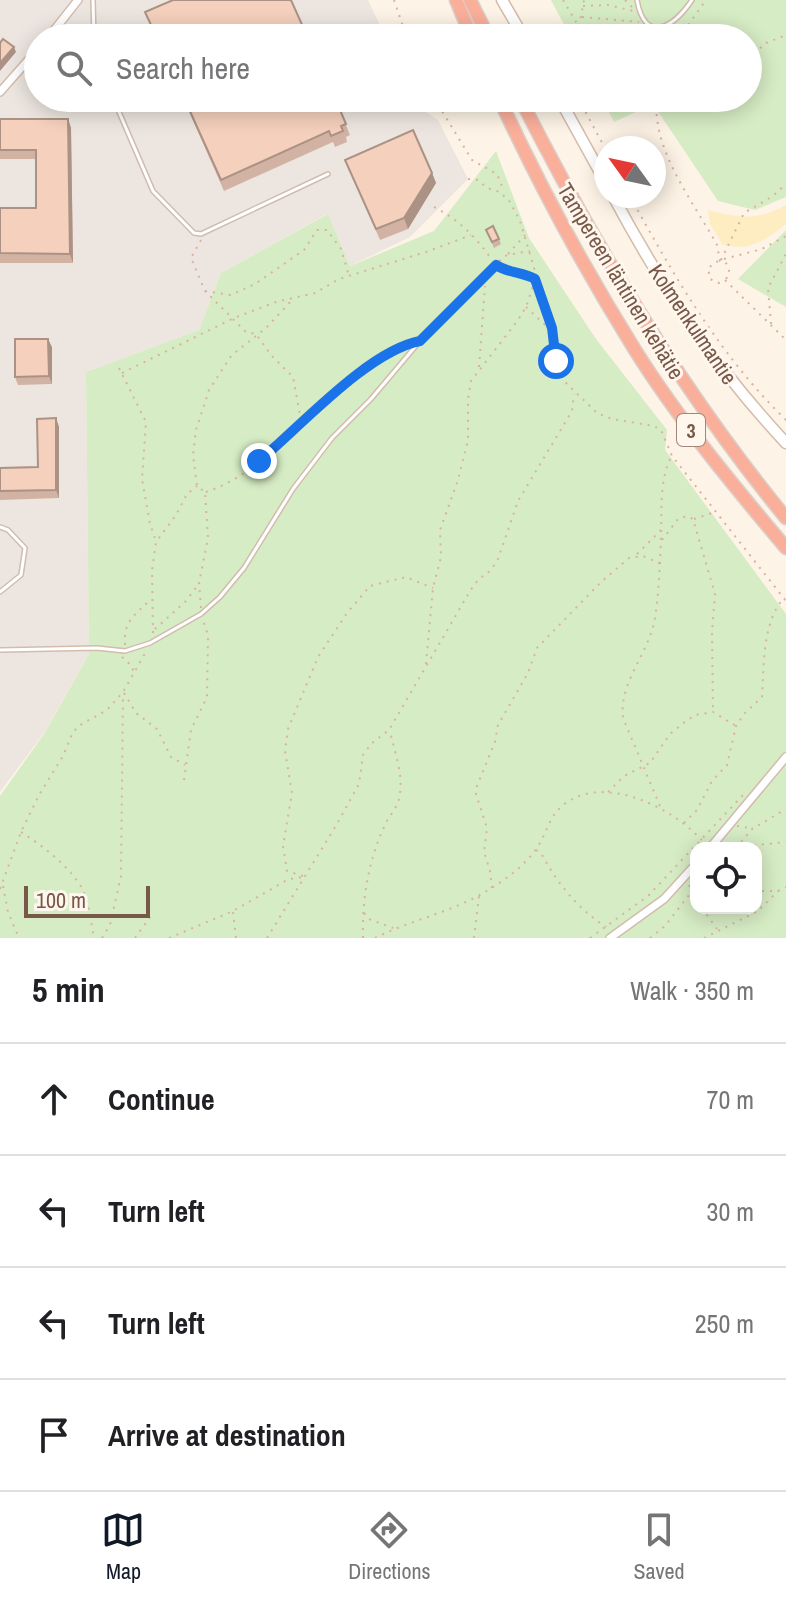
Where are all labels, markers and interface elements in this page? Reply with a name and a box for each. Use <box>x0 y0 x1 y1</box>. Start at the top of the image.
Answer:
search box <box>24 24 762 112</box>
icon: search <box>52 46 96 90</box>
text: Search here <box>116 48 250 88</box>
north arrow <box>594 136 666 208</box>
street label: Tampereen läntinen kehätie <box>550 177 692 385</box>
street label: Kolmenkulmantie <box>642 258 744 390</box>
route start <box>538 343 574 379</box>
road number: 3 <box>677 414 705 446</box>
route end <box>241 443 277 479</box>
map controls <box>690 842 762 914</box>
button: locate <box>690 842 762 914</box>
scale bar <box>24 882 150 918</box>
text: 100 m <box>36 885 86 915</box>
text: 5 min <box>32 967 105 1013</box>
text: Walk · 350 m <box>630 973 754 1008</box>
icon: ahead <box>32 1077 76 1121</box>
text: Continue <box>108 1079 215 1119</box>
text: 70 m <box>707 1082 754 1117</box>
icon: left <box>32 1189 76 1233</box>
text: Turn left <box>108 1191 205 1231</box>
text: 30 m <box>707 1194 754 1229</box>
icon: left <box>32 1301 76 1345</box>
text: Turn left <box>108 1303 205 1343</box>
text: 250 m <box>695 1306 754 1341</box>
icon: arrive <box>32 1413 76 1457</box>
text: Arrive at destination <box>108 1415 346 1455</box>
tab: Map <box>101 1508 145 1586</box>
tab: Directions <box>348 1508 431 1586</box>
tab: Saved <box>633 1508 685 1586</box>

